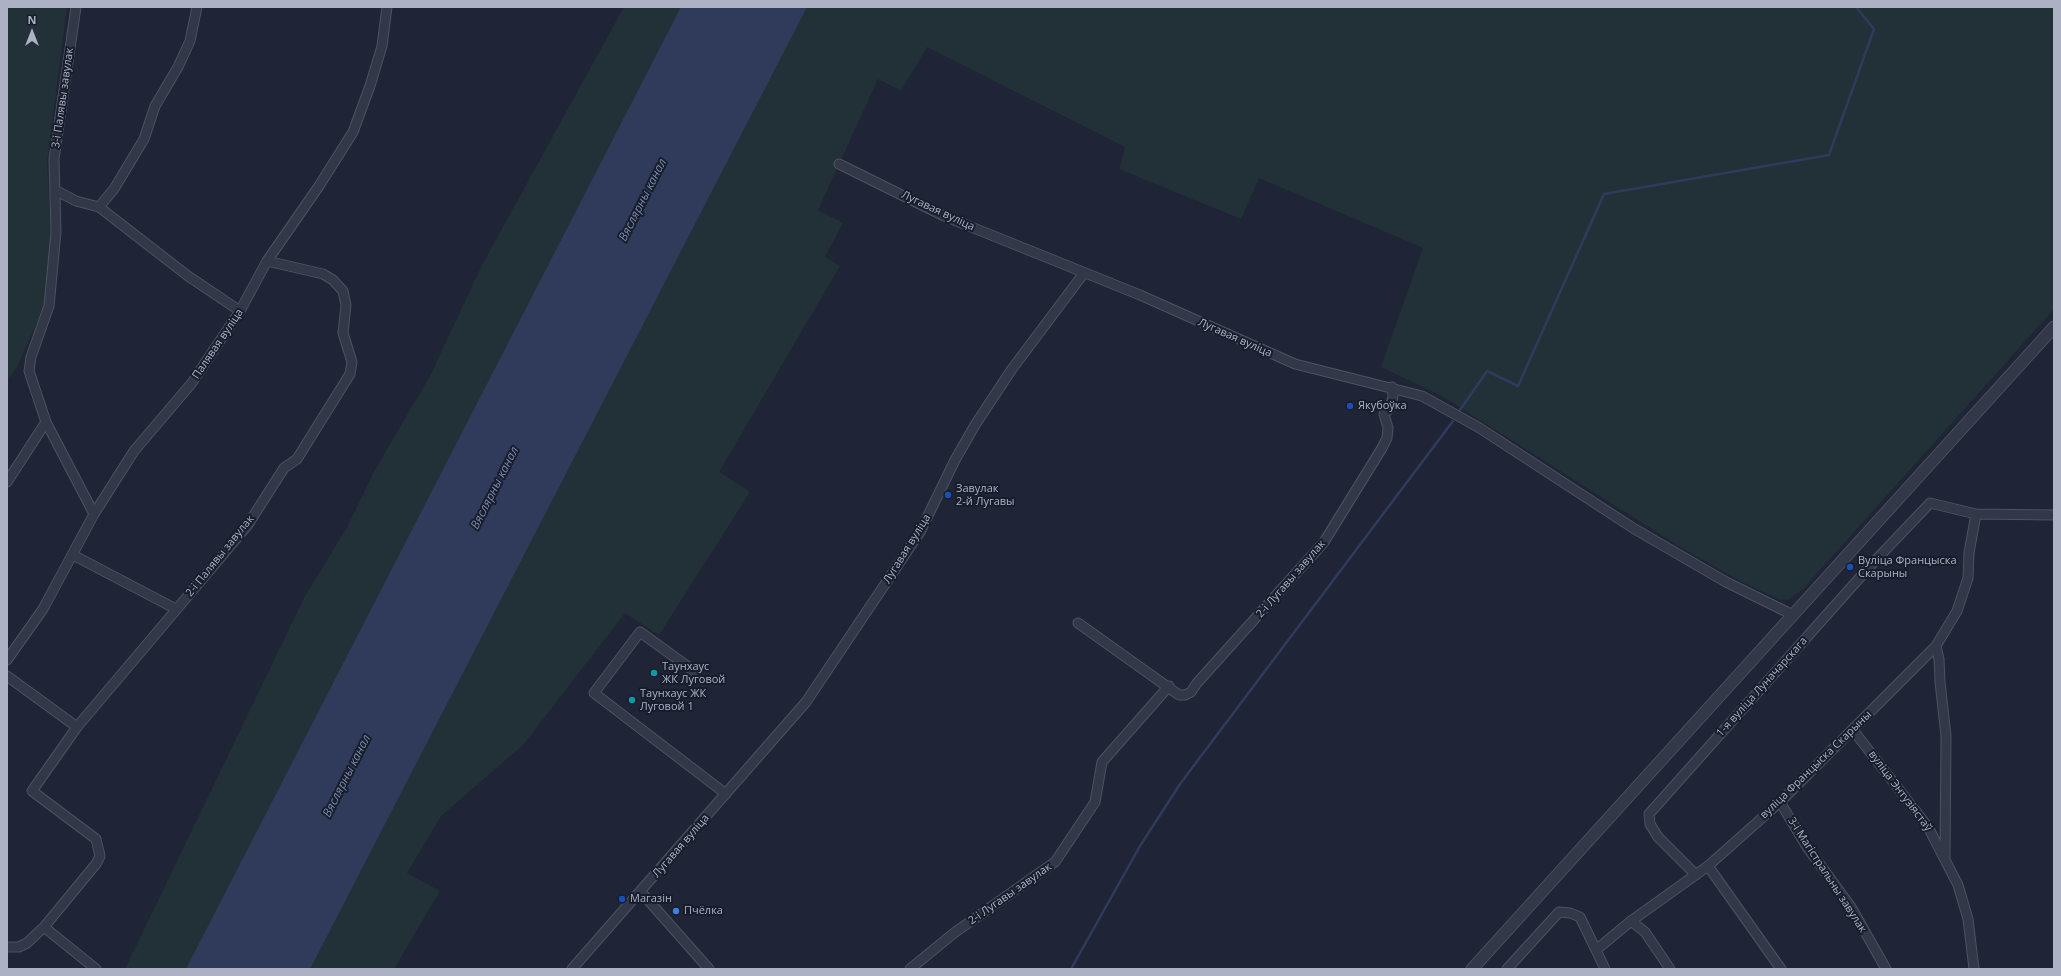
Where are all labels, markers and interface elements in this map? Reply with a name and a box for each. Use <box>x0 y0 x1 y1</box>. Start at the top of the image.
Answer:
north arrow <box>12 12 52 52</box>
text: N <box>28 12 36 27</box>
street label: 3-і Палявы завулак <box>49 47 77 149</box>
water label: Вяслярны канал <box>616 156 670 244</box>
street label: Лугавая вуліца <box>899 188 977 234</box>
street label: Палявая вуліца <box>190 306 246 382</box>
street label: Лугавая вуліца <box>1196 316 1274 360</box>
place label: Якубоўка <box>1358 399 1407 413</box>
marker: Якубоўка <box>1345 401 1355 411</box>
water label: Вяслярны канал <box>468 444 522 532</box>
place label: Завулак 2-й Лугавы <box>956 482 1015 508</box>
marker: Завулак 2-й Лугавы <box>943 490 953 500</box>
street label: Лугавая вуліца <box>880 512 934 586</box>
street label: 2-і Палявы завулак <box>183 513 257 599</box>
street label: 2-і Лугавы завулак <box>1254 537 1328 621</box>
place label: Вуліца Францыска Скарыны <box>1858 554 1957 580</box>
marker: Вуліца Францыска Скарыны <box>1845 562 1855 572</box>
street label: 1-я вуліца Луначарскага <box>1714 635 1810 739</box>
place label: Таунхаус ЖК Луговой <box>662 660 725 686</box>
marker: Таунхаус ЖК Луговой <box>649 668 659 678</box>
place label: Таунхаус ЖК Луговой 1 <box>640 687 706 713</box>
marker: Таунхаус ЖК Луговой 1 <box>627 695 637 705</box>
street label: вуліца Францыска Скарыны <box>1758 708 1874 822</box>
water label: Вяслярны канал <box>320 732 374 820</box>
street label: вуліца Энтузіястаў <box>1865 748 1935 834</box>
street label: Лугавая вуліца <box>650 812 712 880</box>
street label: 3-і Магістральны завулак <box>1785 815 1869 935</box>
street label: 2-і Лугавы завулак <box>966 860 1054 928</box>
place label: Магазін <box>630 892 672 906</box>
marker: Магазін <box>617 894 627 904</box>
place label: Пчёлка <box>684 904 723 918</box>
marker: Пчёлка <box>671 906 681 916</box>

